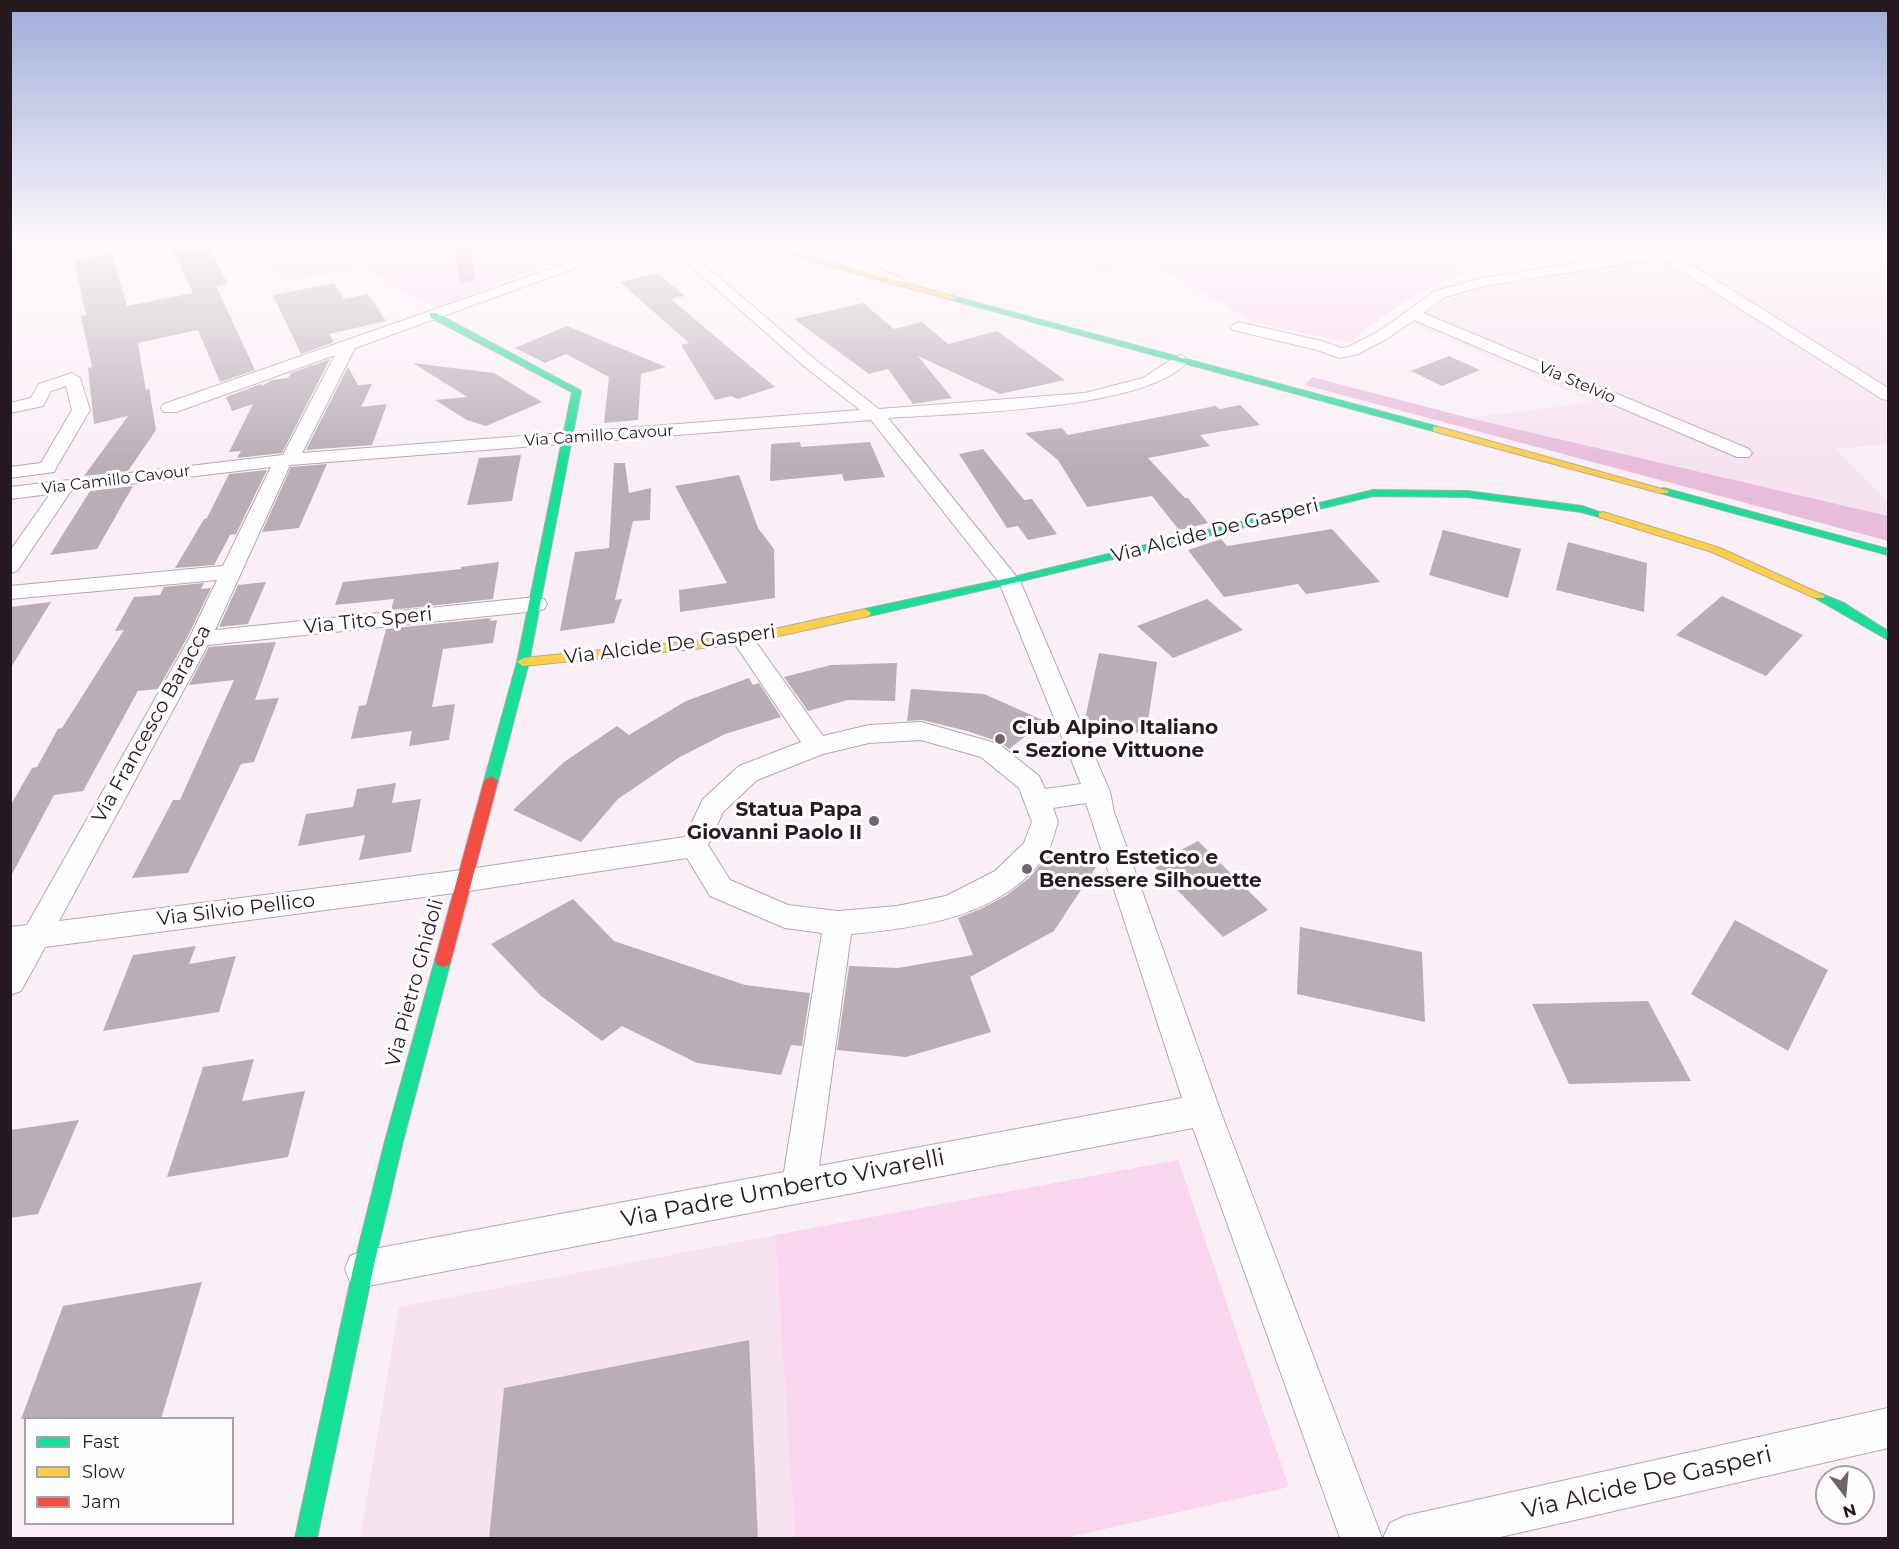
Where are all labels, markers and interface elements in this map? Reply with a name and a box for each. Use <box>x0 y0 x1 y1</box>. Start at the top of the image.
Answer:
street label: Via Stelvio <box>1536 358 1618 408</box>
street label: Via Camillo Cavour <box>524 421 674 451</box>
street label: Via Camillo Cavour <box>41 461 191 499</box>
street label: Via Alcide De Gasperi <box>1109 494 1321 568</box>
street label: Via Tito Speri <box>302 602 434 640</box>
street label: Via Alcide De Gasperi <box>563 620 777 670</box>
street label: Via Francesco Baracca <box>87 621 217 827</box>
place label: Club Alpino Italiano - Sezione Vittuone <box>1012 716 1218 763</box>
marker: Club Alpino Italiano - Sezione Vittuone <box>993 732 1007 746</box>
place label: Statua Papa Giovanni Paolo II <box>687 798 862 845</box>
marker: Statua Papa Giovanni Paolo II <box>867 814 881 828</box>
place label: Centro Estetico e Benessere Silhouette <box>1039 846 1262 893</box>
marker: Centro Estetico e Benessere Silhouette <box>1020 862 1034 876</box>
street label: Via Silvio Pellico <box>156 888 316 932</box>
street label: Via Pietro Ghidoli <box>381 896 449 1070</box>
street label: Via Padre Umberto Vivarelli <box>619 1143 947 1235</box>
legend <box>24 1417 234 1525</box>
text: Fast <box>82 1431 120 1453</box>
street label: Via Alcide De Gasperi <box>1519 1440 1775 1526</box>
text: Slow <box>82 1461 125 1483</box>
north arrow <box>1815 1465 1875 1525</box>
text: Jam <box>82 1491 121 1513</box>
text: N <box>1841 1500 1858 1522</box>

